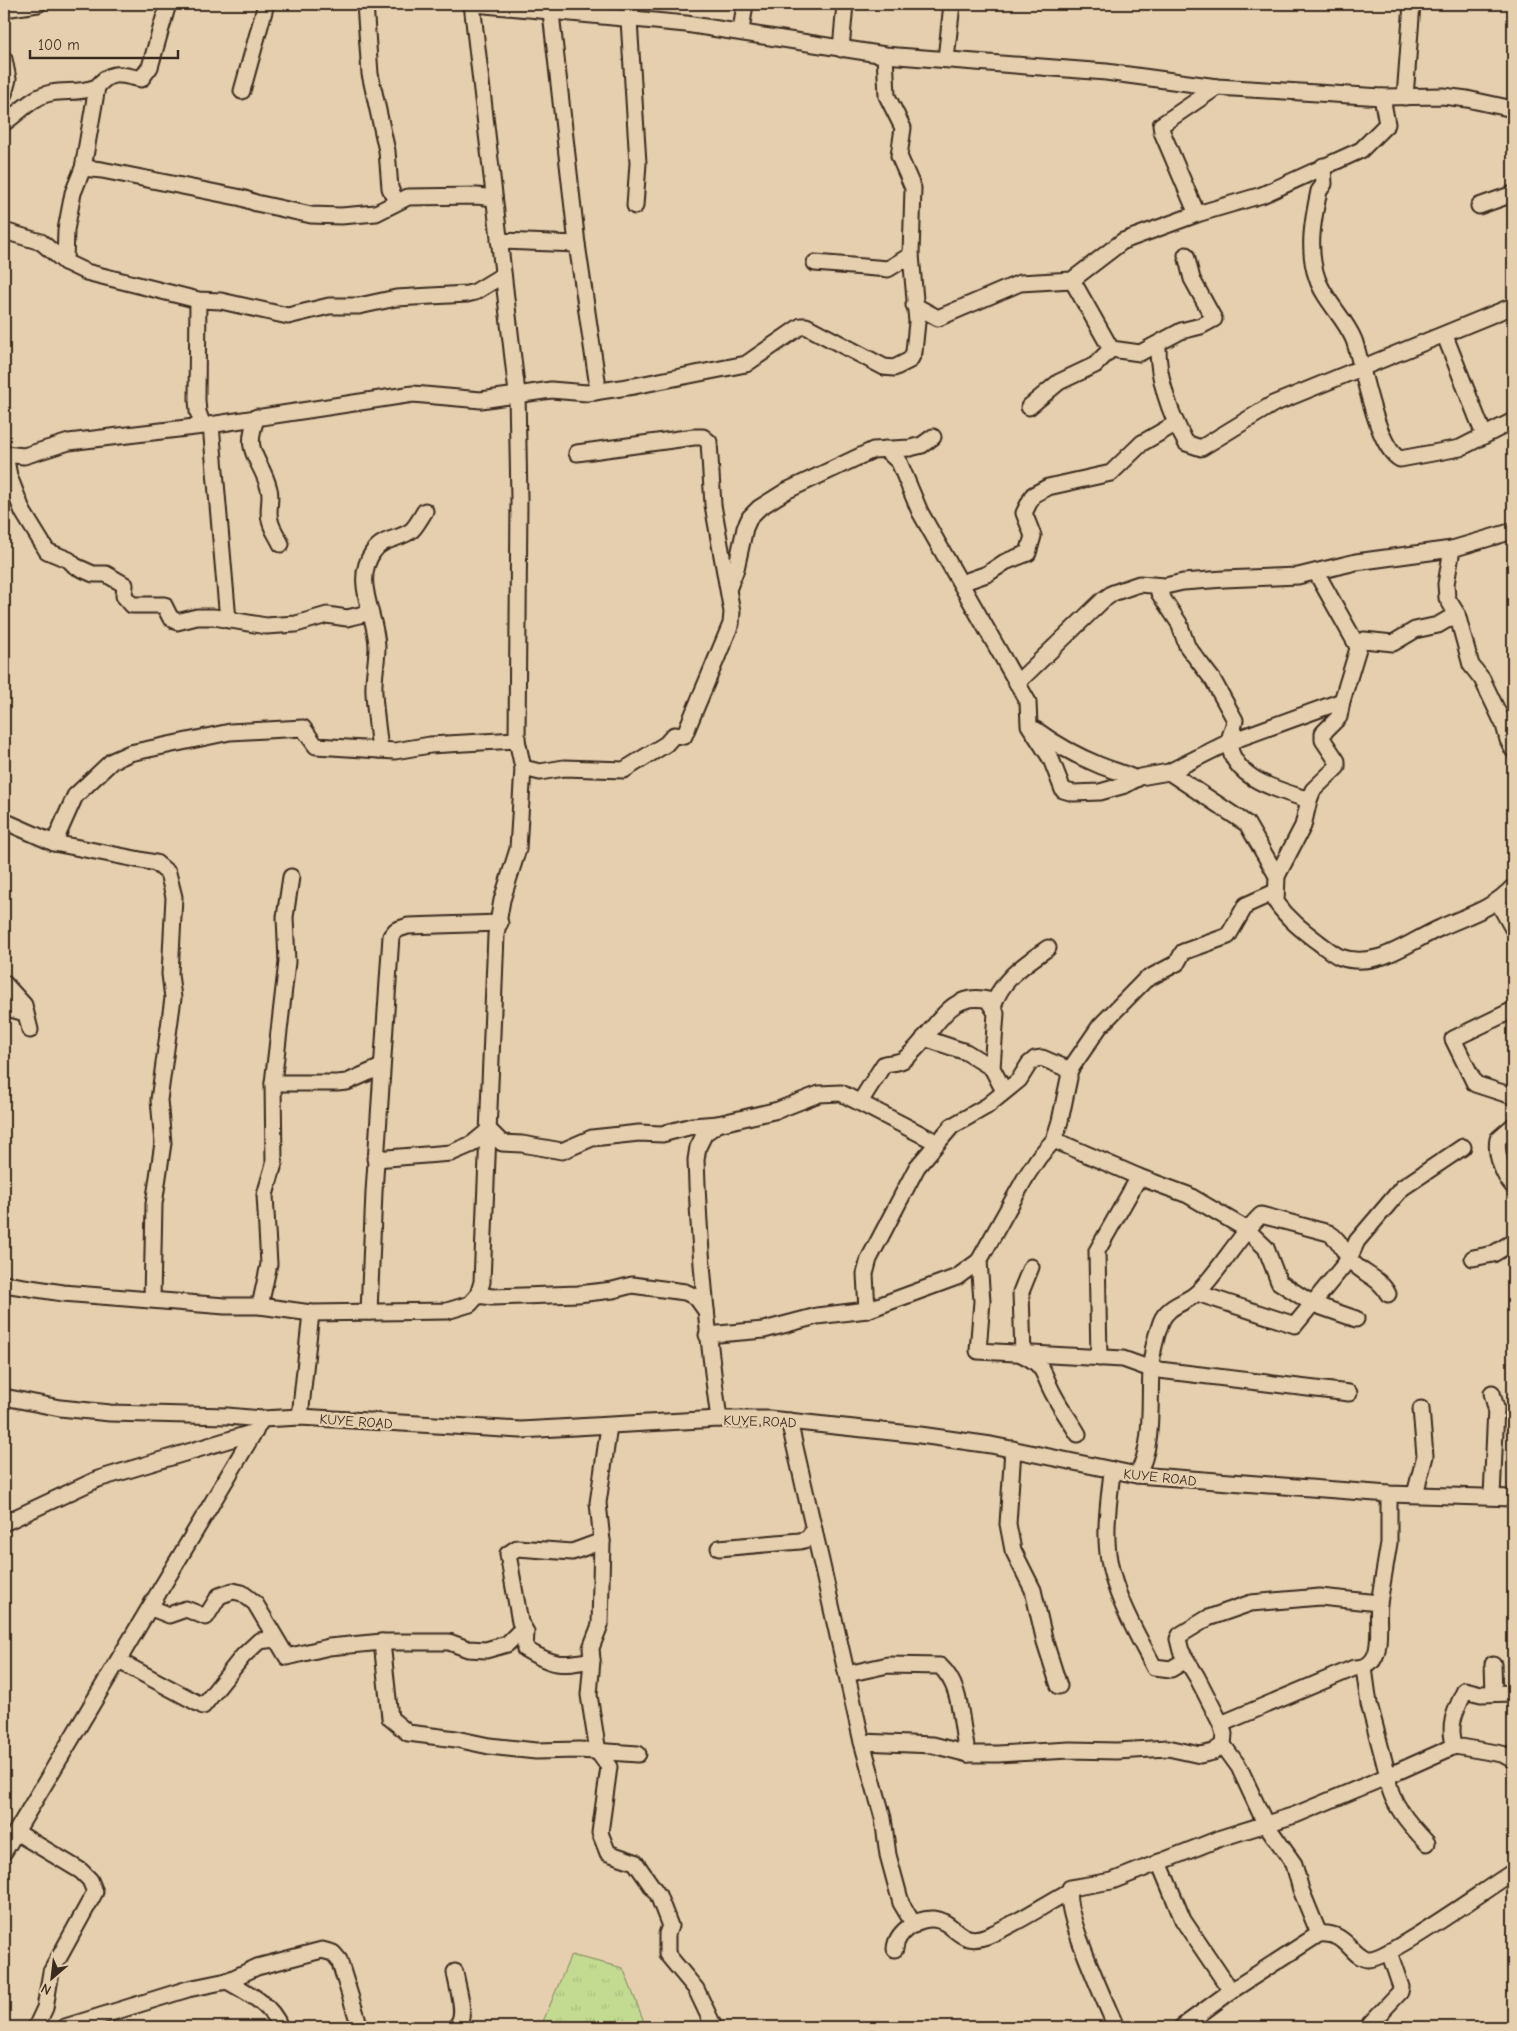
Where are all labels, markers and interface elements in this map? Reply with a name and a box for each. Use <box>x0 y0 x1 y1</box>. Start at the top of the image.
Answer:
scale bar <box>30 28 178 60</box>
text: 100 m <box>38 36 80 54</box>
street label: KUYE ROAD <box>319 1410 393 1433</box>
street label: KUYE ROAD <box>723 1412 797 1431</box>
street label: KUYE ROAD <box>1123 1465 1197 1490</box>
north arrow <box>28 1954 78 2004</box>
text: N <box>38 1979 54 1999</box>

